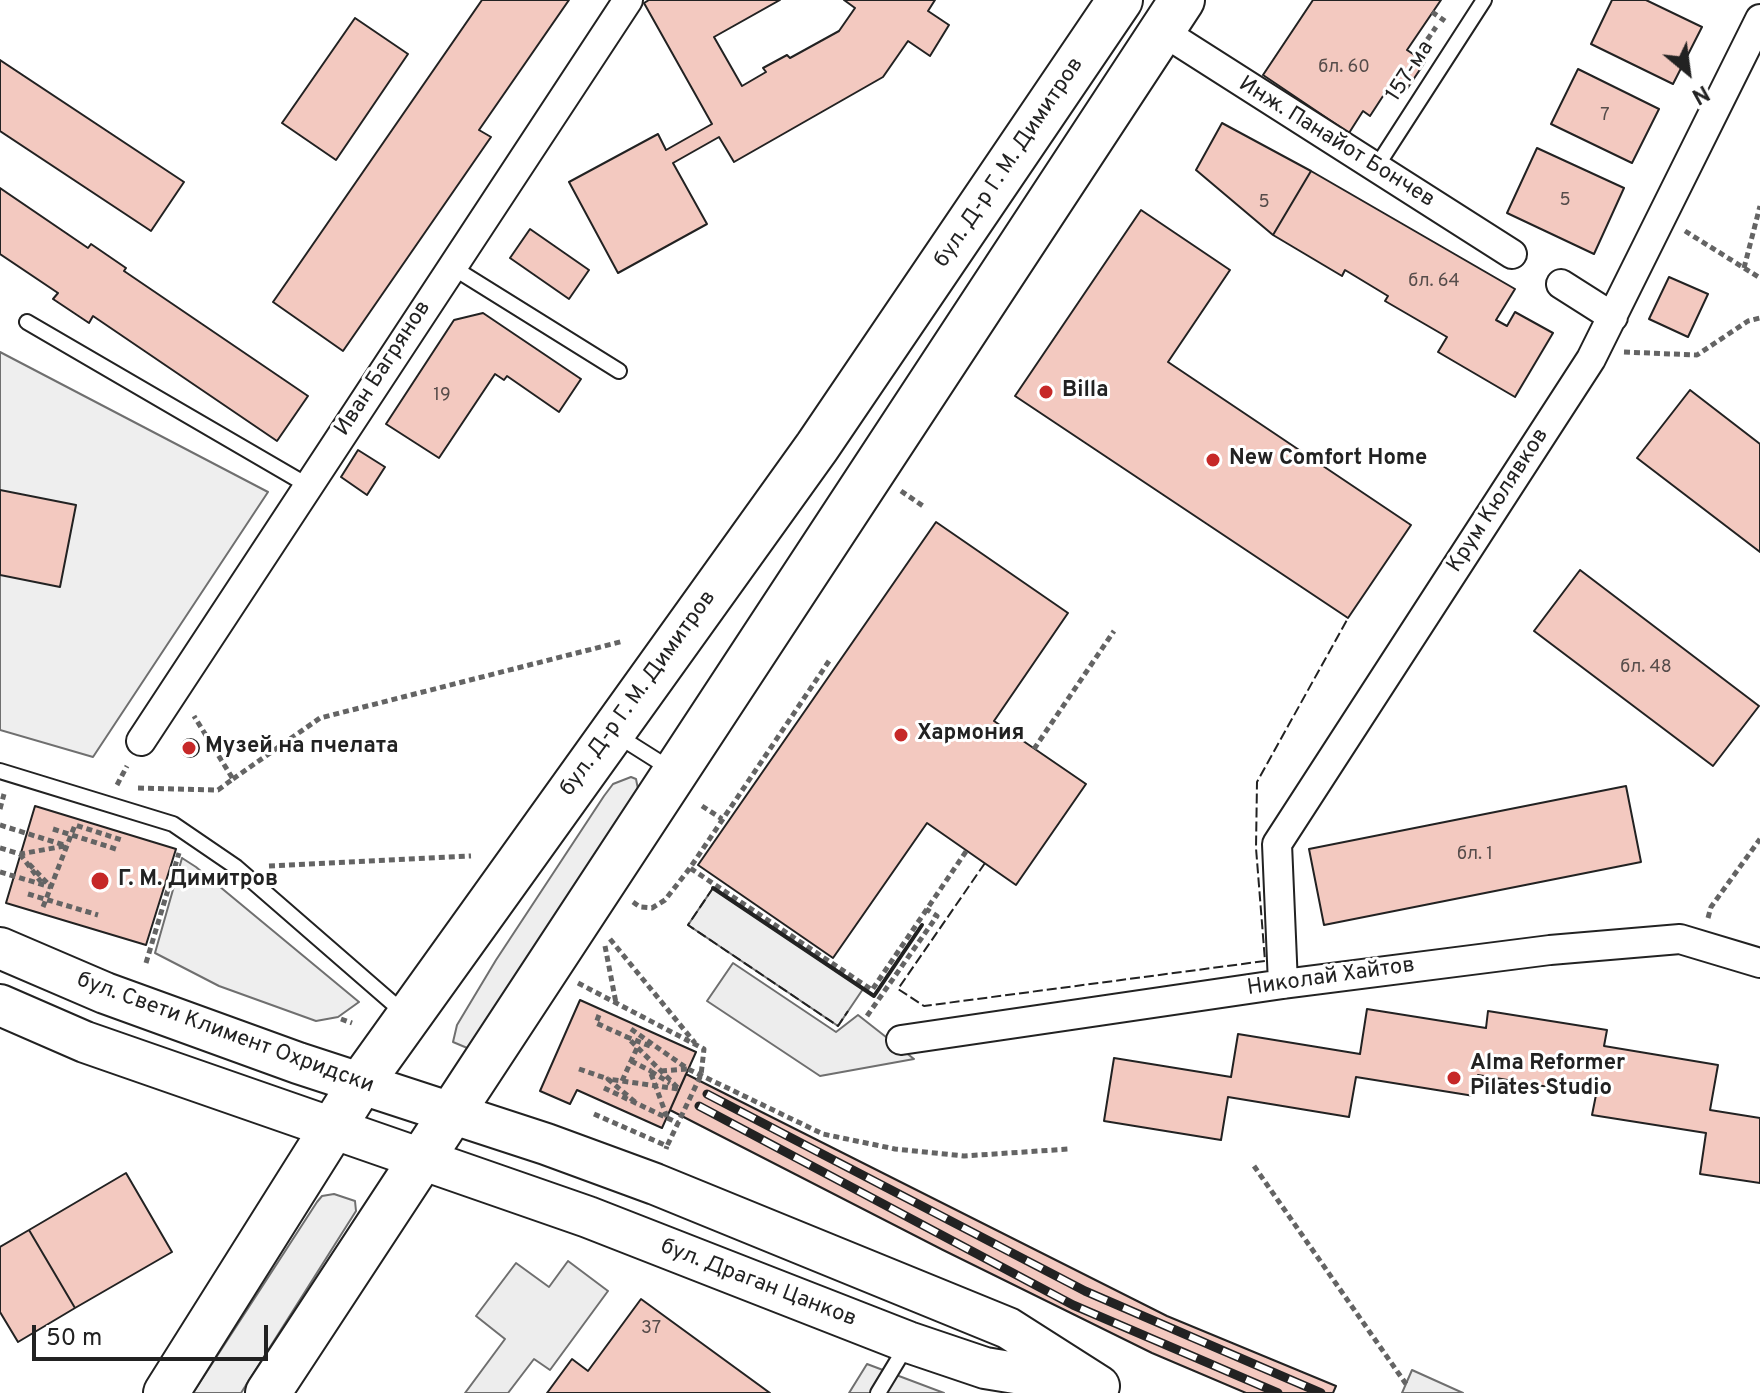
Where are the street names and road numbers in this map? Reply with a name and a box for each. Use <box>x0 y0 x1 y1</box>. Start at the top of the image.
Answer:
street label: 157-ма <box>1382 37 1440 107</box>
street label: бул. Д-р Г. М. Димитров <box>930 53 1090 273</box>
street label: Инж. Панайот Бончев <box>1233 72 1439 214</box>
street label: Иван Багрянов <box>330 296 438 442</box>
street label: Крум Кюлявков <box>1443 424 1555 578</box>
street label: бул. Д-р Г. М. Димитров <box>555 586 723 802</box>
street label: Николай Хайтов <box>1245 953 1417 1003</box>
street label: бул. Свети Климент Охридски <box>73 968 377 1100</box>
street label: бул. Драган Цанков <box>656 1234 860 1334</box>

